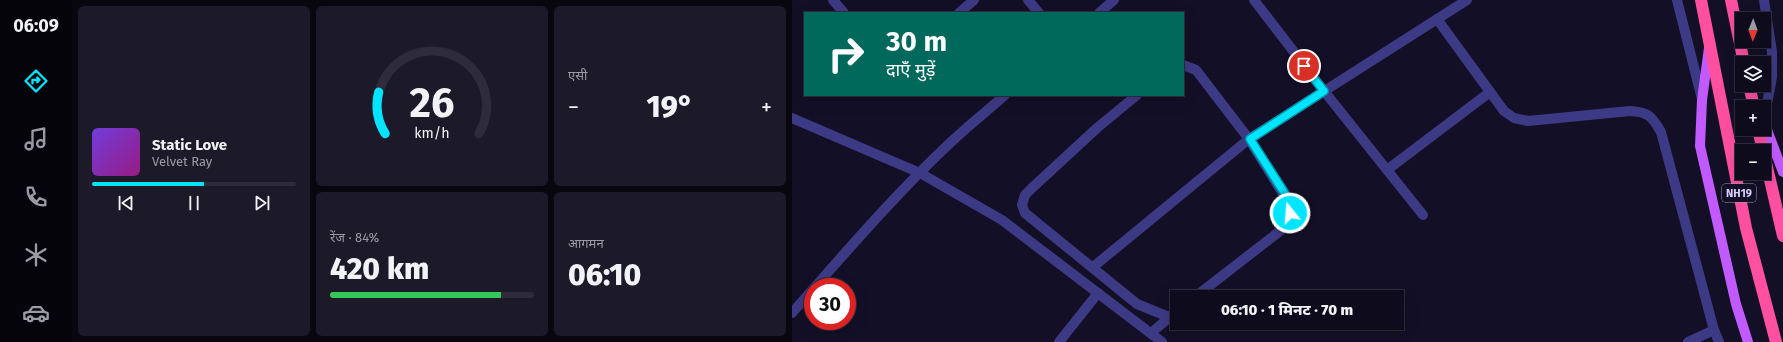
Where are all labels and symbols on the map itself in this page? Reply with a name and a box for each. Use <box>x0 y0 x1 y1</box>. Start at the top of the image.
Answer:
north arrow <box>1735 12 1771 48</box>
pin <box>1287 49 1321 83</box>
road number: NH19 <box>1722 184 1756 202</box>
position arrow <box>1269 192 1311 234</box>
speed limit sign: 30 <box>804 278 856 330</box>

